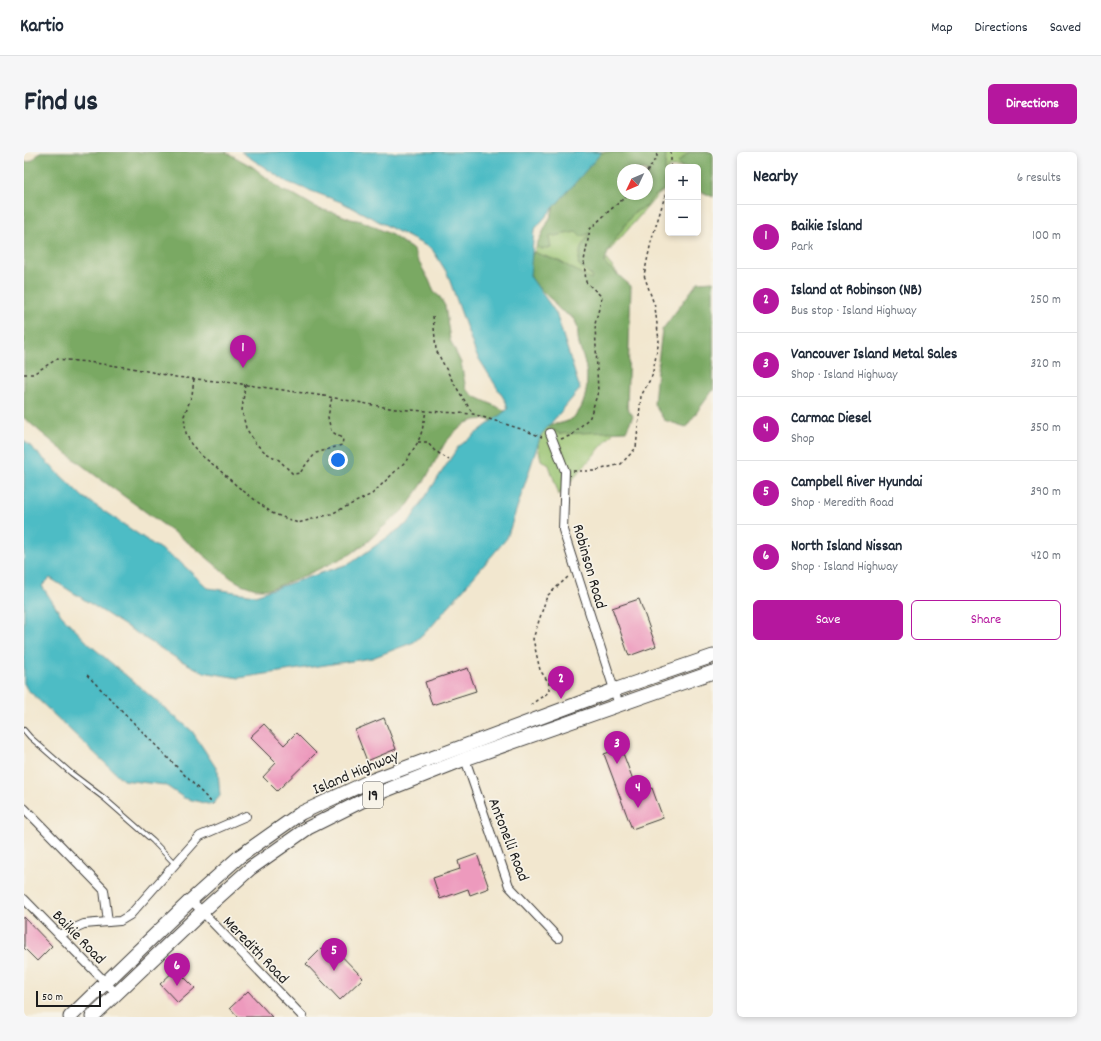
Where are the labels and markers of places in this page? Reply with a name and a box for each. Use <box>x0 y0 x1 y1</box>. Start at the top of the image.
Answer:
pin: 1 <box>230 335 256 368</box>
pin: 2 <box>548 666 574 699</box>
pin: 3 <box>604 731 630 764</box>
pin: 4 <box>625 775 651 808</box>
pin: 5 <box>321 938 347 971</box>
pin: 6 <box>164 953 190 986</box>

